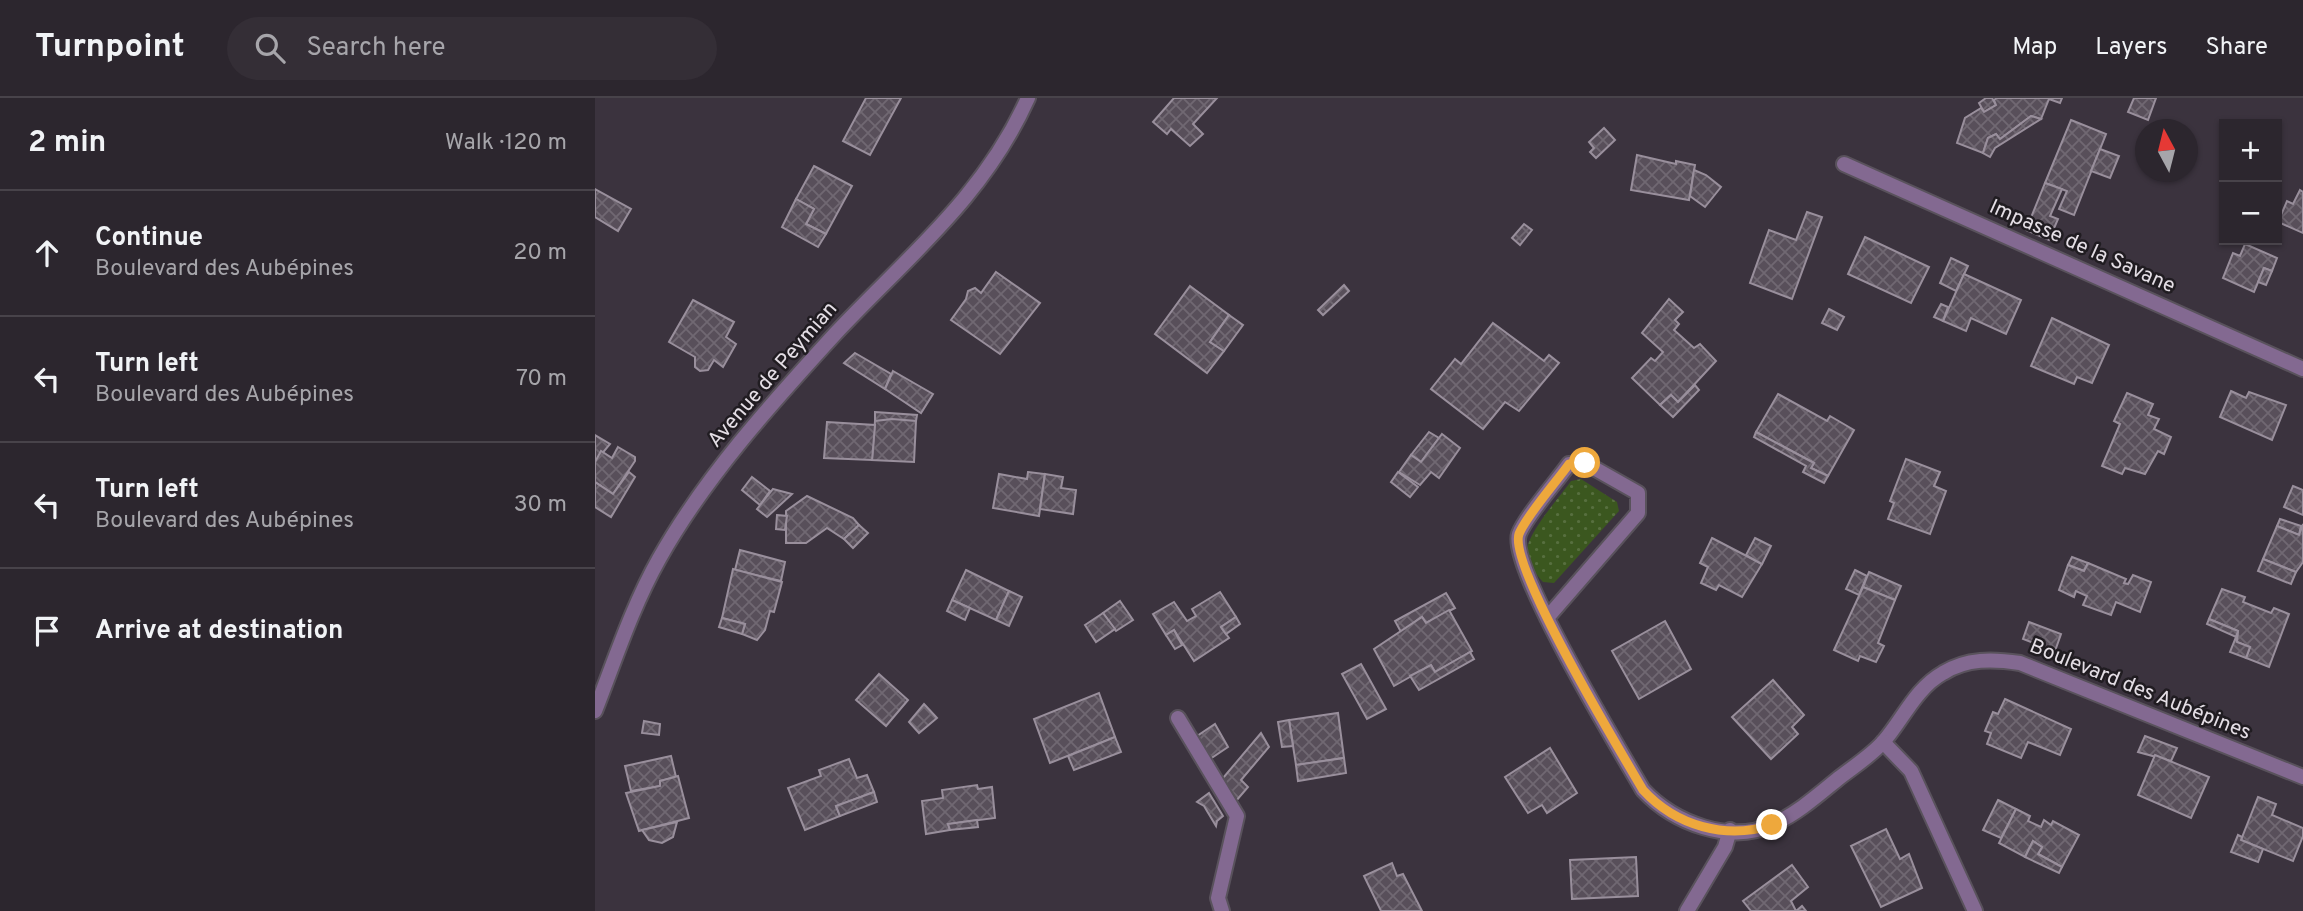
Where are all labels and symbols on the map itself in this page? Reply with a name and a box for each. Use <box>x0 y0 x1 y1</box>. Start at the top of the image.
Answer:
north arrow <box>2135 119 2198 182</box>
street label: Impasse de la Savane <box>1985 194 2179 300</box>
street label: Avenue de Peymian <box>702 296 844 454</box>
route start <box>1569 447 1600 478</box>
street label: Boulevard des Aubépines <box>2025 633 2255 747</box>
route end <box>1756 809 1787 840</box>

